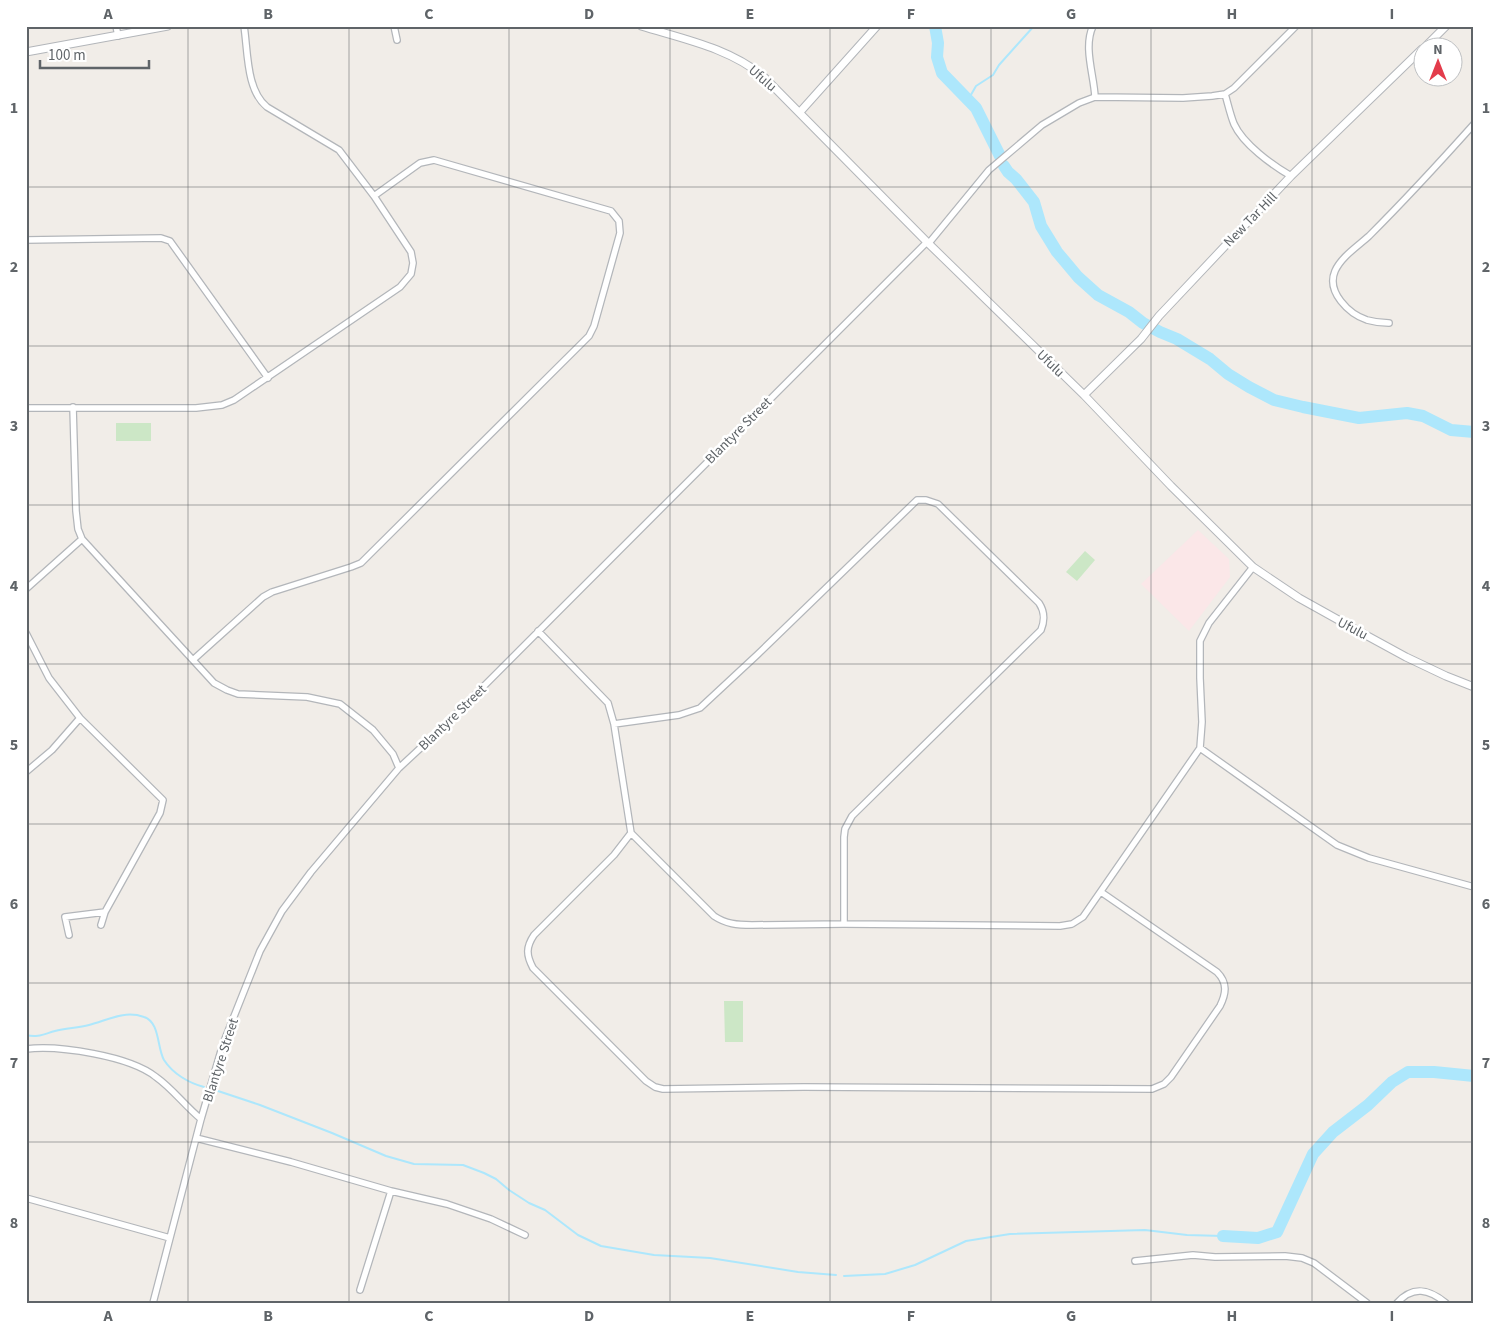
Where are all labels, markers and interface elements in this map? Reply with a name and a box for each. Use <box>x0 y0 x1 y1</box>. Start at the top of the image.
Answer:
text: A <box>102 3 113 25</box>
text: B <box>263 3 273 25</box>
text: C <box>424 3 434 25</box>
text: D <box>584 3 594 25</box>
text: E <box>746 3 754 25</box>
text: F <box>907 3 915 25</box>
text: G <box>1066 3 1076 25</box>
text: H <box>1227 3 1237 25</box>
text: I <box>1390 3 1394 25</box>
scale bar <box>40 38 149 70</box>
north arrow <box>1412 38 1462 88</box>
text: N <box>1433 40 1443 60</box>
text: 100 m <box>48 45 86 66</box>
street label: Ufulu <box>744 61 781 97</box>
text: 1 <box>10 97 18 119</box>
text: 1 <box>1482 97 1490 119</box>
street label: New Tar Hill <box>1219 187 1282 252</box>
text: 2 <box>10 256 18 278</box>
text: 2 <box>1482 256 1490 278</box>
street label: Ufulu <box>1032 345 1069 382</box>
street label: Blantyre Street <box>701 393 777 469</box>
text: 3 <box>10 415 18 437</box>
text: 3 <box>1482 415 1490 437</box>
text: 4 <box>10 575 19 597</box>
text: 4 <box>1482 575 1491 597</box>
street label: Ufulu <box>1334 613 1371 645</box>
street label: Blantyre Street <box>414 680 491 755</box>
text: 5 <box>10 734 18 756</box>
text: 5 <box>1482 734 1490 756</box>
text: 6 <box>10 893 18 915</box>
text: 6 <box>1482 893 1490 915</box>
street label: Blantyre Street <box>198 1015 244 1105</box>
text: 7 <box>10 1052 18 1074</box>
text: 7 <box>1482 1052 1490 1074</box>
text: 8 <box>10 1212 18 1234</box>
text: 8 <box>1482 1212 1490 1234</box>
text: A <box>102 1305 113 1327</box>
text: B <box>263 1305 273 1327</box>
text: C <box>424 1305 434 1327</box>
text: D <box>584 1305 594 1327</box>
text: E <box>746 1305 754 1327</box>
text: F <box>907 1305 915 1327</box>
text: G <box>1066 1305 1076 1327</box>
text: H <box>1227 1305 1237 1327</box>
text: I <box>1390 1305 1394 1327</box>

